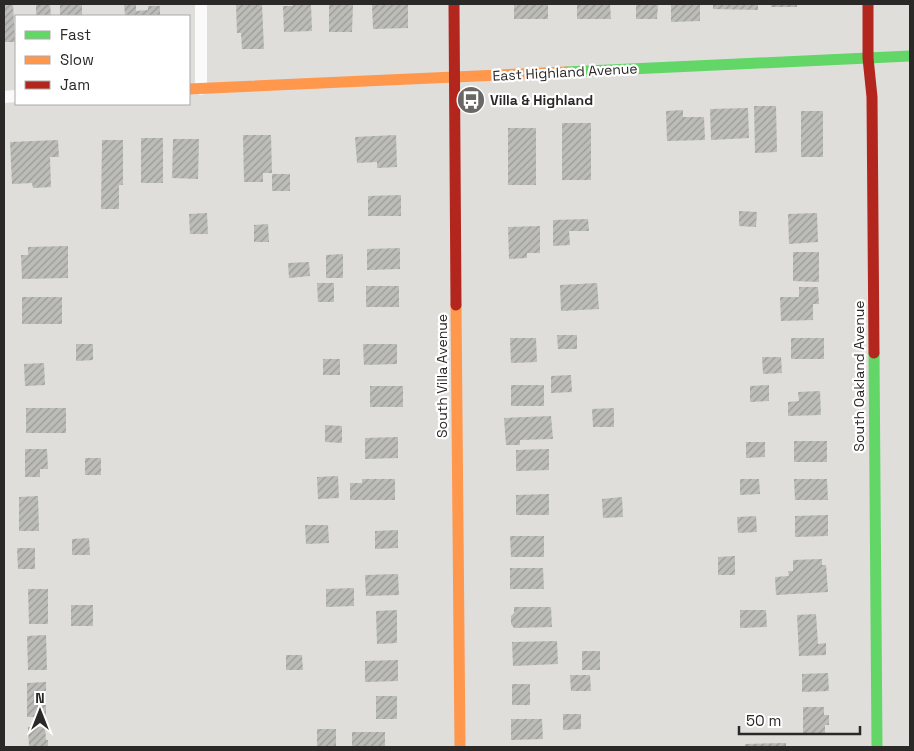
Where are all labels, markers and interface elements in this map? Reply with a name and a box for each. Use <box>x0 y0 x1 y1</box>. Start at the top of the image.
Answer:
legend <box>15 15 190 105</box>
text: Fast <box>60 25 91 44</box>
text: Slow <box>60 50 94 69</box>
street label: East Highland Avenue <box>492 59 638 85</box>
text: Jam <box>60 75 90 94</box>
bus stop icon: Villa & Highland <box>456 85 486 115</box>
place label: Villa & Highland <box>490 91 593 109</box>
street label: South Oakland Avenue <box>850 300 868 452</box>
street label: South Villa Avenue <box>433 314 451 438</box>
north arrow <box>15 686 65 736</box>
text: N <box>35 689 45 707</box>
scale bar <box>739 704 860 736</box>
text: 50 m <box>746 711 781 730</box>

